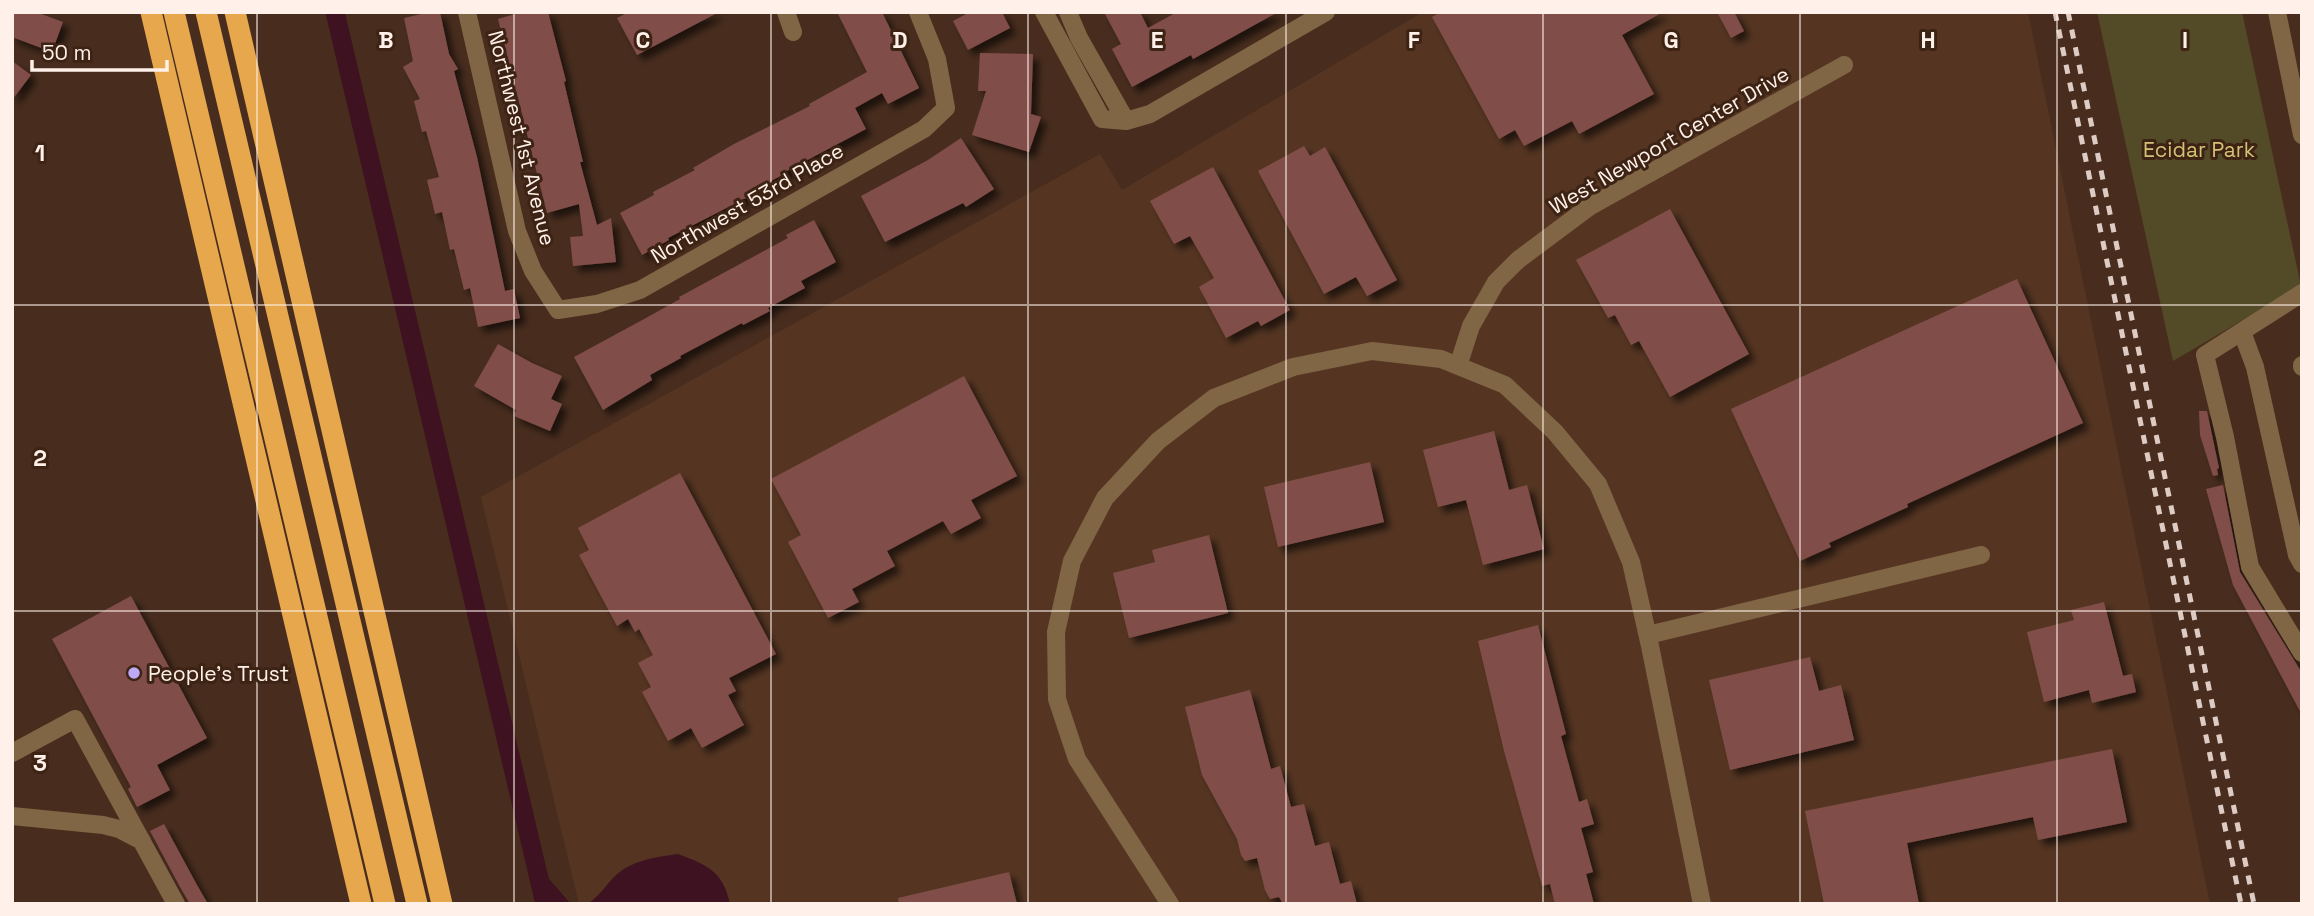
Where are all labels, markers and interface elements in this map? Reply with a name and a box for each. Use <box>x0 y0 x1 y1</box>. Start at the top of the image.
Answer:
text: B <box>378 25 394 55</box>
text: C <box>636 25 650 55</box>
text: D <box>892 25 908 55</box>
text: E <box>1151 25 1163 55</box>
text: F <box>1408 25 1420 55</box>
text: G <box>1663 25 1679 55</box>
text: H <box>1920 25 1936 55</box>
text: I <box>2182 25 2188 55</box>
scale bar <box>32 28 166 72</box>
street label: Northwest 1st Avenue <box>482 28 562 248</box>
text: 50 m <box>42 39 92 66</box>
street label: West Newport Center Drive <box>1544 60 1794 220</box>
park label: Ecidar Park <box>2143 136 2255 163</box>
street label: Northwest 53rd Place <box>646 137 848 269</box>
text: 1 <box>35 138 45 168</box>
text: 2 <box>33 443 47 473</box>
place label: People's Trust <box>148 660 289 687</box>
marker: People's Trust <box>126 665 142 681</box>
text: 3 <box>33 748 47 778</box>

